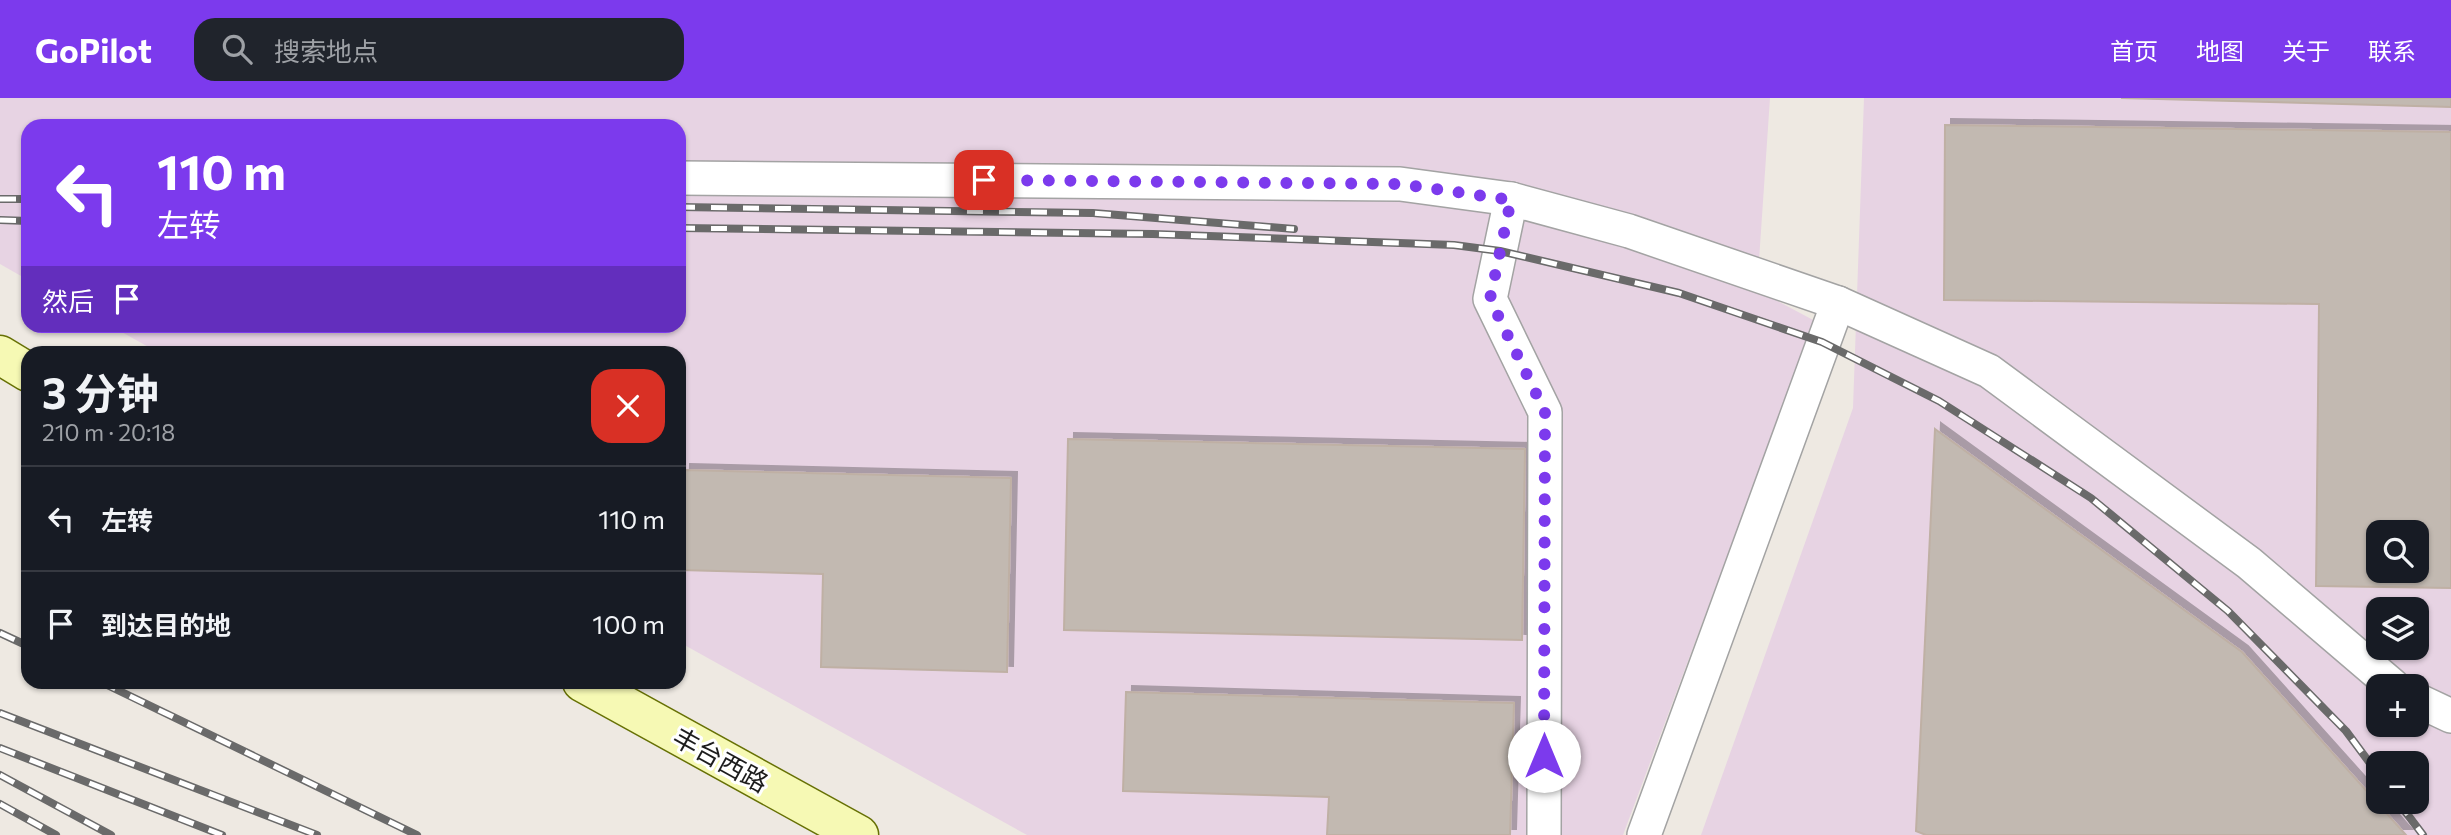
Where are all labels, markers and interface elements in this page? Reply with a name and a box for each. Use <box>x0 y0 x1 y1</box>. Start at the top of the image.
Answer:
search box <box>194 18 684 81</box>
text: GoPilot <box>35 29 152 70</box>
icon: search <box>218 30 256 68</box>
text: 搜索地点 <box>274 35 378 66</box>
text: 首页 <box>2110 36 2158 65</box>
text: 地图 <box>2196 36 2244 65</box>
text: 关于 <box>2282 36 2330 65</box>
text: 联系 <box>2368 36 2416 65</box>
text: 110 m <box>157 140 286 200</box>
icon: left <box>42 147 133 238</box>
pin <box>954 150 1014 210</box>
icon: arrive <box>965 161 1003 199</box>
text: 左转 <box>157 204 221 244</box>
icon: arrive <box>108 280 146 318</box>
text: 然后 <box>42 285 94 316</box>
text: 3 分钟 <box>42 366 159 418</box>
button: close <box>591 369 665 443</box>
text: 210 m · 20:18 <box>42 418 175 446</box>
icon: left <box>42 500 80 538</box>
text: 110 m <box>598 503 665 534</box>
text: 左转 <box>101 504 153 535</box>
map controls <box>2366 520 2429 814</box>
button: search <box>2366 520 2429 583</box>
button: layers <box>2366 597 2429 660</box>
icon: arrive <box>42 605 80 643</box>
text: 100 m <box>592 608 665 639</box>
text: 到达目的地 <box>101 609 231 640</box>
button: + <box>2366 674 2429 737</box>
position arrow <box>1507 719 1581 793</box>
street label: 丰台西路 <box>668 720 774 798</box>
button: − <box>2366 751 2429 814</box>

